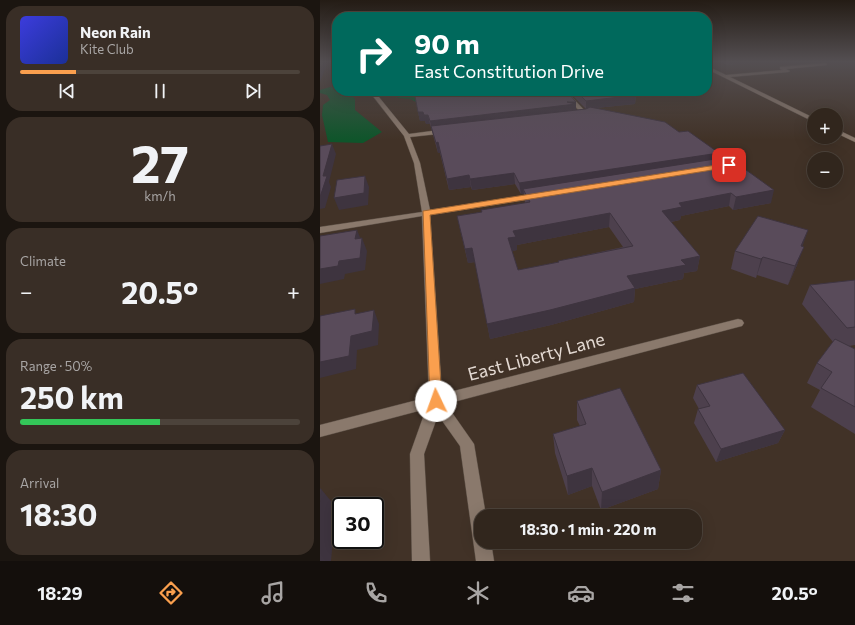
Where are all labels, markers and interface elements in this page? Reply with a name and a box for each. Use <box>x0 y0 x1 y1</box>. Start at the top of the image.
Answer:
text: Neon Rain <box>80 23 151 41</box>
text: 90 m <box>414 26 480 60</box>
icon: right <box>348 28 400 80</box>
text: Kite Club <box>80 41 134 57</box>
text: East Constitution Drive <box>414 60 604 82</box>
icon: previous <box>56 80 78 102</box>
icon: pause <box>149 80 171 102</box>
icon: next <box>242 80 264 102</box>
map controls <box>807 108 843 188</box>
button: + <box>807 108 843 144</box>
text: 27 <box>131 130 189 194</box>
pin <box>712 148 746 182</box>
button: − <box>807 152 843 188</box>
icon: arrive <box>718 154 740 176</box>
text: km/h <box>144 188 176 204</box>
text: Climate <box>20 253 66 269</box>
text: 20.5° <box>121 273 198 310</box>
text: − <box>20 278 33 305</box>
text: + <box>287 278 300 305</box>
street label: East Liberty Lane <box>465 327 607 385</box>
text: Range · 50% <box>20 358 92 374</box>
text: 250 km <box>20 378 124 415</box>
position arrow <box>415 380 457 422</box>
text: Arrival <box>20 475 59 491</box>
text: 18:30 <box>20 495 97 532</box>
speed limit sign: 30 <box>332 497 384 549</box>
text: 18:30 · 1 min · 220 m <box>520 520 656 538</box>
icon: directions <box>157 579 185 607</box>
icon: music <box>259 579 287 607</box>
icon: phone <box>362 579 390 607</box>
icon: climate <box>464 579 492 607</box>
icon: car <box>567 579 595 607</box>
icon: filters <box>669 579 697 607</box>
text: 18:29 <box>37 582 83 604</box>
text: 20.5° <box>772 582 818 604</box>

